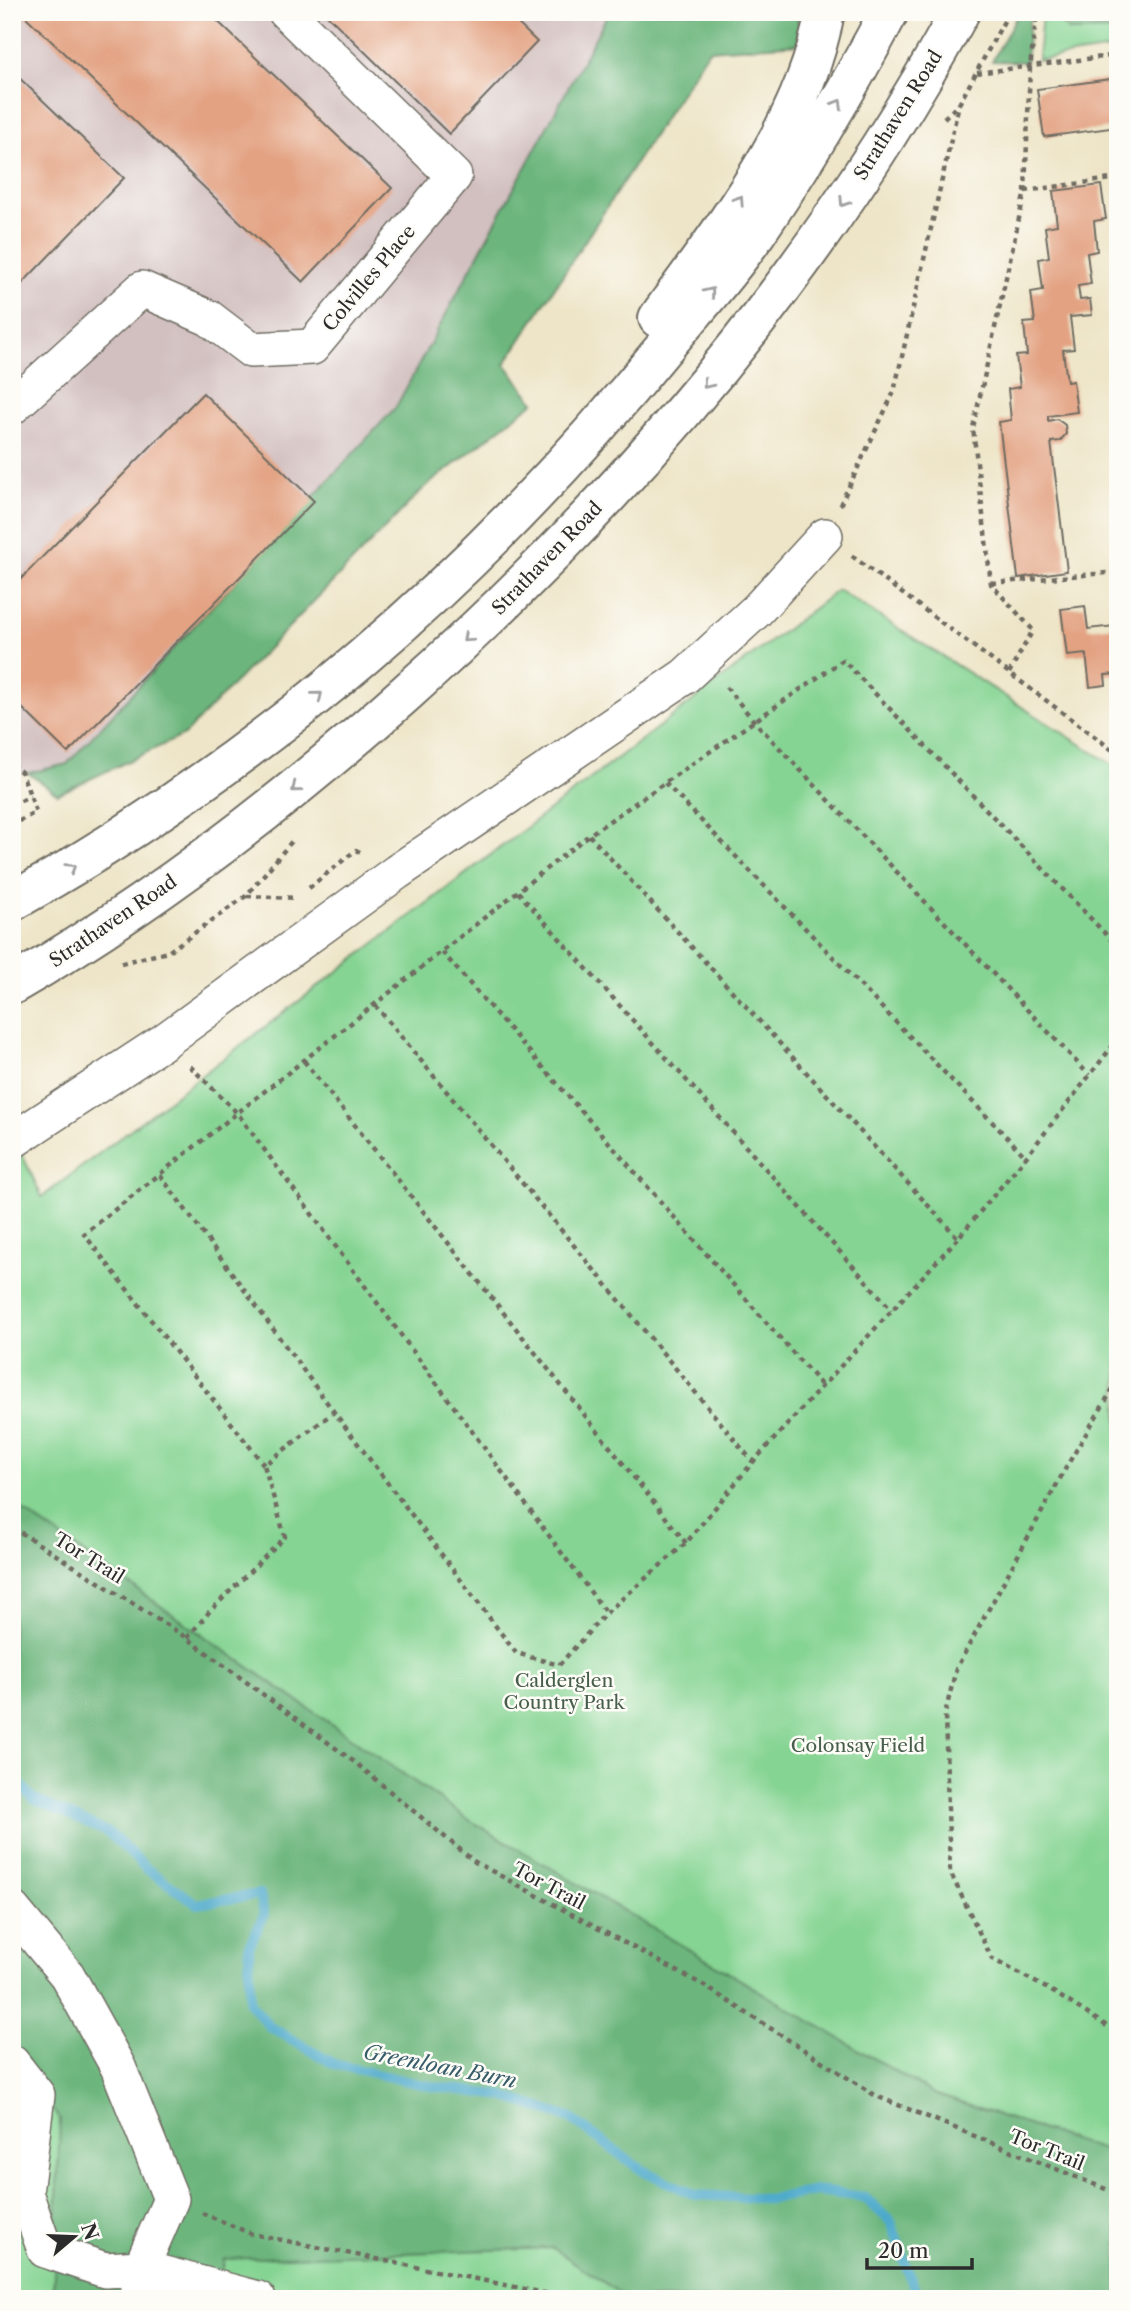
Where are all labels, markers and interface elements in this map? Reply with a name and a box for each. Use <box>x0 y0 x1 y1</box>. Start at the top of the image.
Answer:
street label: Strathaven Road <box>849 46 947 184</box>
one-way arrow <box>830 99 843 112</box>
one-way arrow <box>840 194 852 207</box>
one-way arrow <box>731 195 744 208</box>
street label: Colvilles Place <box>318 220 420 336</box>
one-way arrow <box>702 287 714 300</box>
one-way arrow <box>703 375 715 388</box>
street label: Strathaven Road <box>487 496 607 619</box>
one-way arrow <box>462 630 475 643</box>
one-way arrow <box>310 691 322 704</box>
one-way arrow <box>291 780 304 792</box>
one-way arrow <box>63 863 76 876</box>
street label: Strathaven Road <box>45 870 181 972</box>
street label: Tor Trail <box>50 1527 129 1589</box>
park label: Calderglen Country Park <box>504 1669 625 1714</box>
park label: Colonsay Field <box>791 1734 926 1757</box>
street label: Tor Trail <box>509 1857 589 1915</box>
water label: Greenloan Burn <box>361 2039 519 2093</box>
street label: Tor Trail <box>1006 2125 1088 2176</box>
north arrow <box>38 2202 108 2272</box>
text: N <box>76 2220 103 2243</box>
scale bar <box>867 2227 972 2271</box>
text: 20 m <box>878 2238 929 2263</box>

